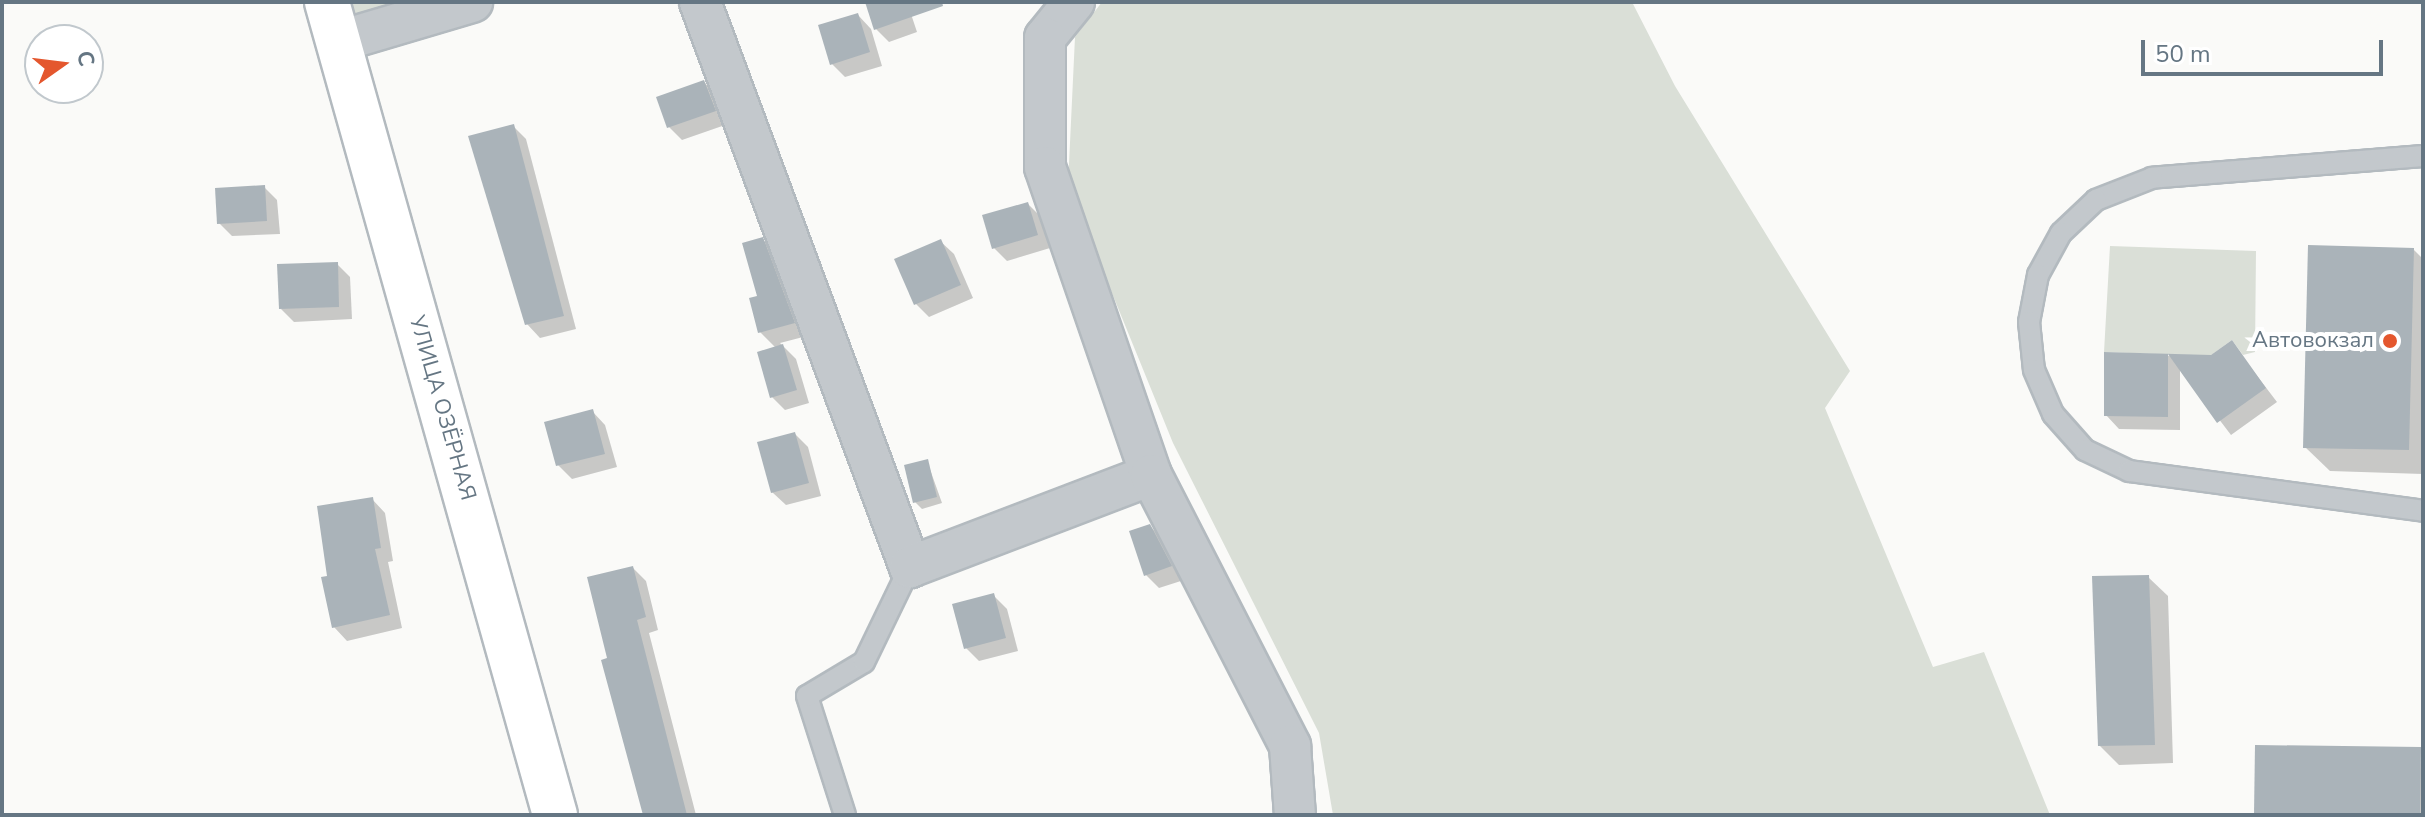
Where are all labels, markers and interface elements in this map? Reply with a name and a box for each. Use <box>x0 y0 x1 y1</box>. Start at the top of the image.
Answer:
north arrow <box>24 24 104 104</box>
scale bar <box>2145 24 2387 74</box>
text: 50 m <box>2155 38 2211 70</box>
text: С <box>69 48 102 70</box>
street label: УЛИЦА ОЗЁРНАЯ <box>403 313 481 503</box>
place label: Автовокзал <box>2252 328 2374 354</box>
marker: Автовокзал <box>2381 332 2399 350</box>

